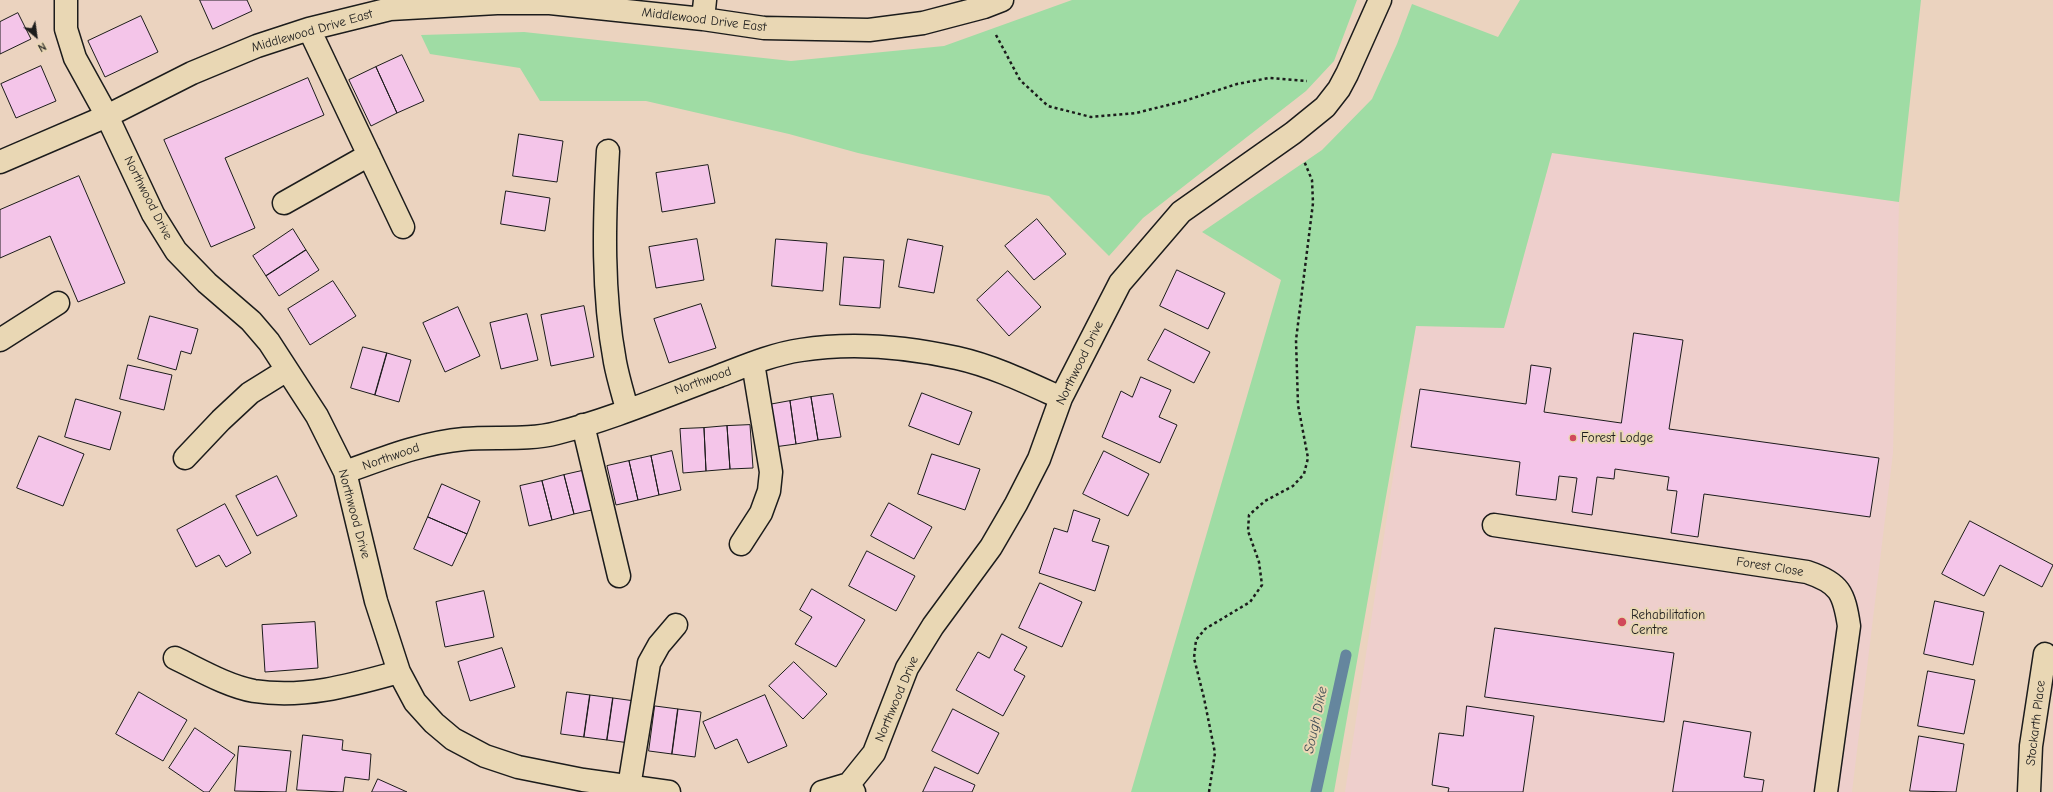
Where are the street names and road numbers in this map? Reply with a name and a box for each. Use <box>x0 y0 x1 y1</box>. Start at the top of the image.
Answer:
street label: Middlewood Drive East <box>641 5 767 35</box>
street label: Middlewood Drive East <box>250 6 374 56</box>
street label: Northwood Drive <box>120 154 176 242</box>
street label: Northwood Drive <box>1053 318 1107 408</box>
street label: Northwood <box>672 364 734 398</box>
street label: Northwood <box>360 440 422 474</box>
street label: Northwood Drive <box>335 468 373 560</box>
street label: Forest Close <box>1735 554 1805 580</box>
street label: Northwood Drive <box>872 654 922 744</box>
street label: Stockarth Place <box>2023 679 2049 767</box>

